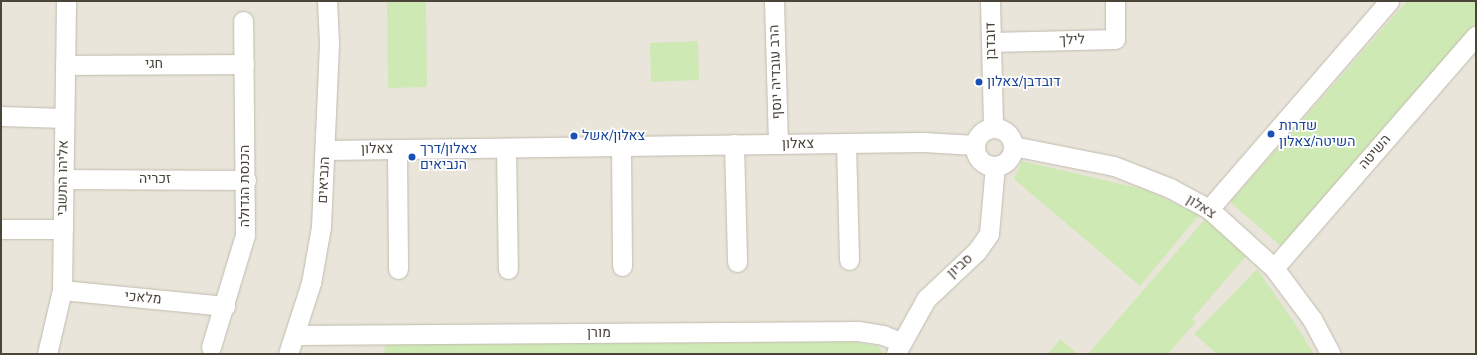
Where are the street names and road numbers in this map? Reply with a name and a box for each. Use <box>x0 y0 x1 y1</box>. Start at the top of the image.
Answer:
street label: דובדבן <box>982 22 1000 60</box>
street label: הרב עובדיה יוסף <box>766 24 786 120</box>
street label: לילך <box>1059 31 1085 49</box>
street label: חגי <box>145 56 163 72</box>
street label: השיטה <box>1355 131 1395 173</box>
street label: צאלון <box>782 135 814 153</box>
street label: אליהו התשבי <box>54 140 72 216</box>
street label: צאלון <box>361 140 393 158</box>
street label: הכנסת הגדולה <box>237 145 253 227</box>
street label: הנביאים <box>314 156 334 204</box>
street label: זכריה <box>139 171 171 187</box>
street label: צאלון <box>1183 191 1219 223</box>
street label: סביון <box>944 250 976 282</box>
street label: מלאכי <box>124 288 162 308</box>
street label: מורן <box>587 325 611 341</box>

